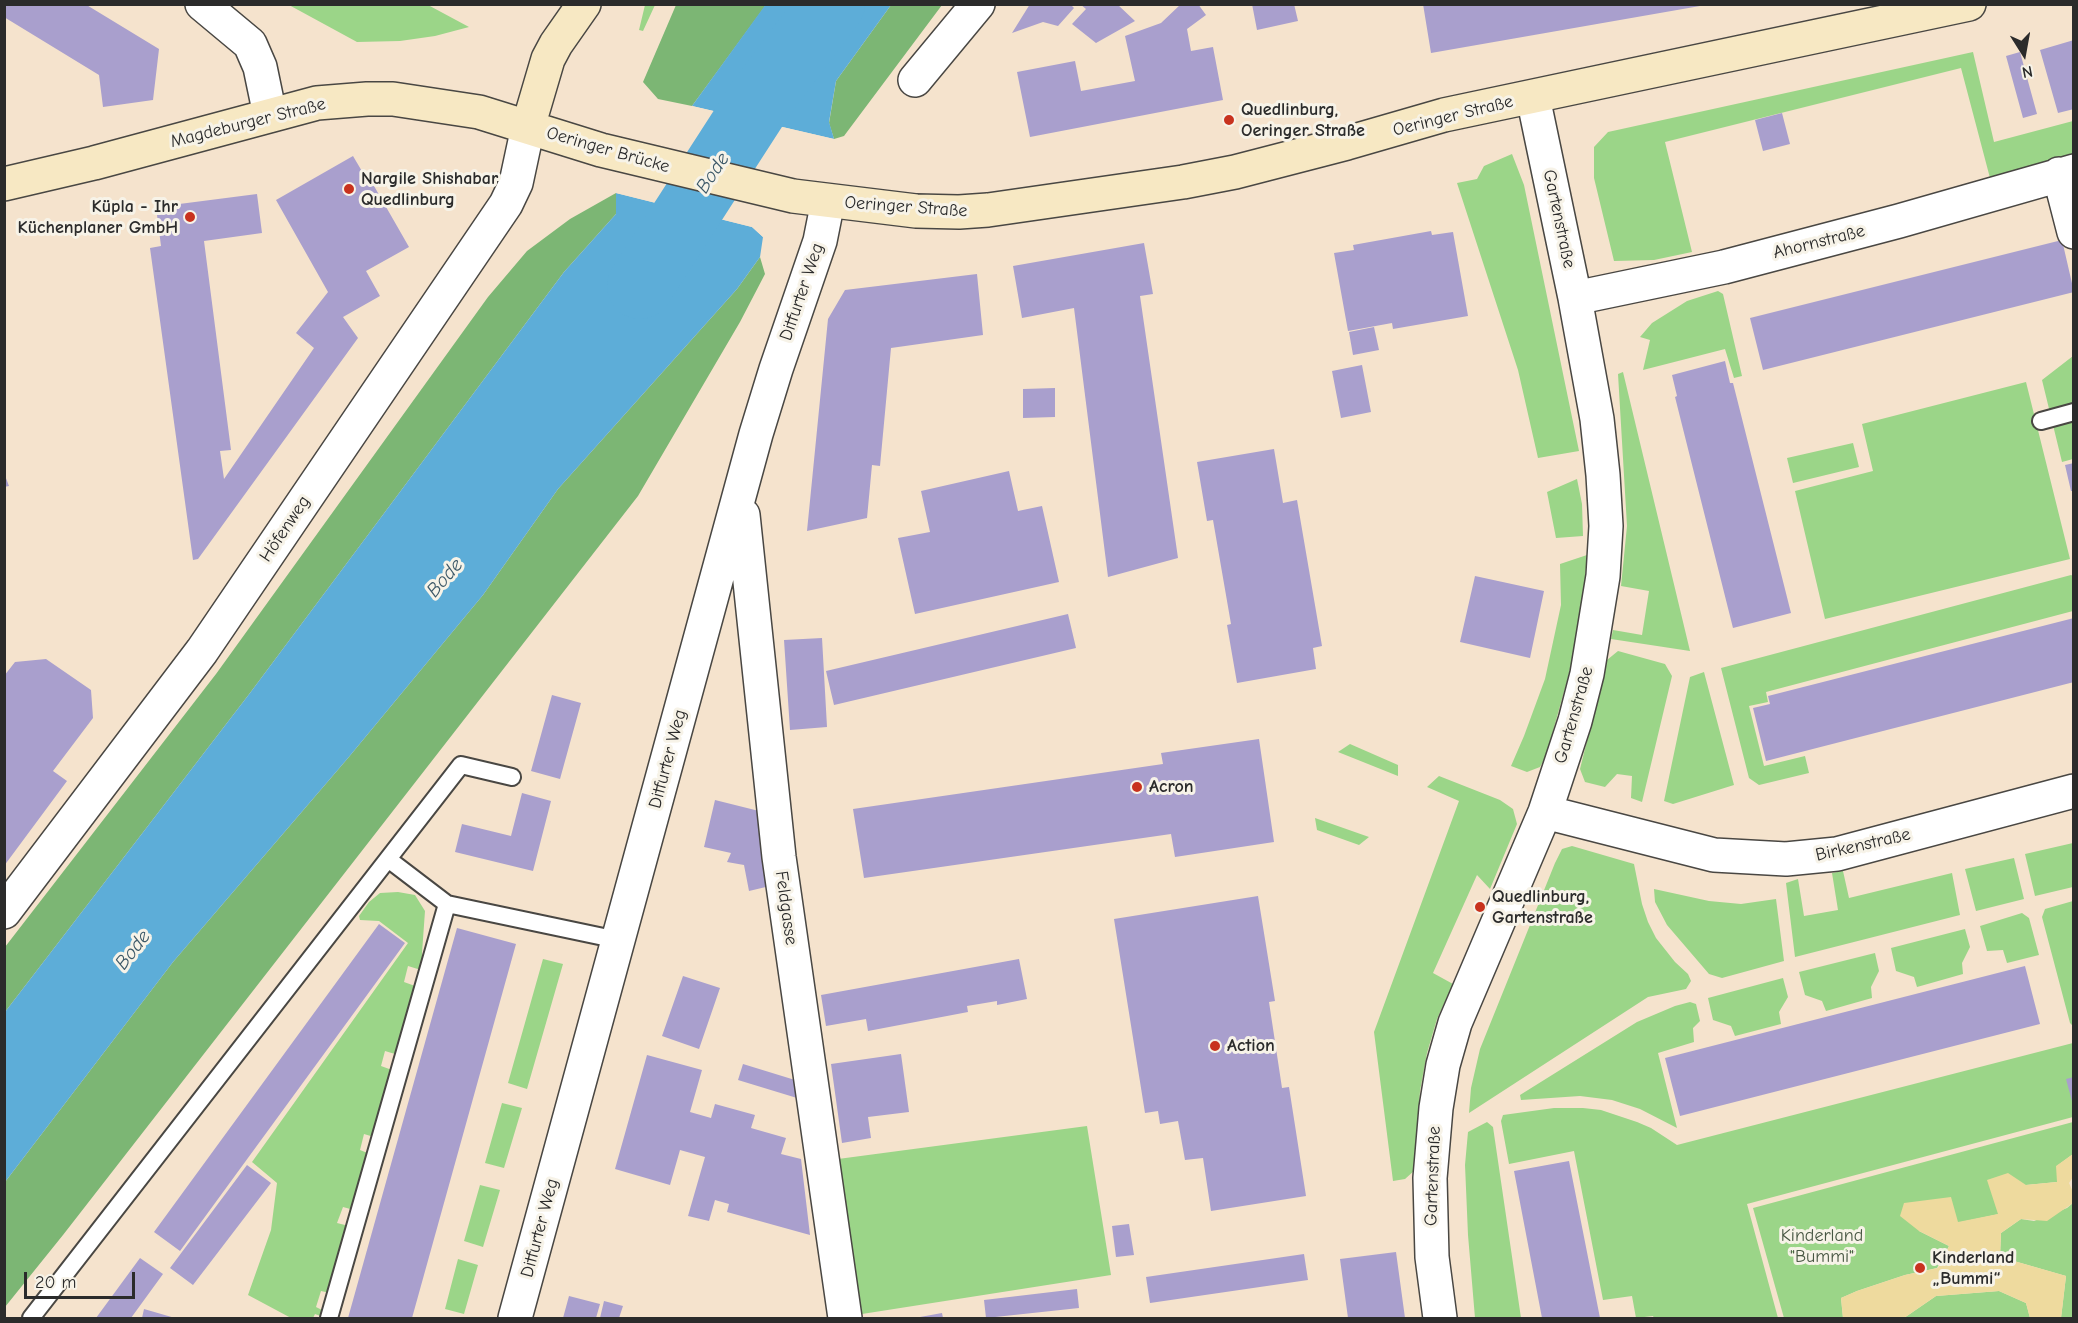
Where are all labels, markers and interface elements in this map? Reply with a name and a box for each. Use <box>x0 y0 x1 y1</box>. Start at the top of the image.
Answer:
north arrow <box>1994 24 2054 84</box>
text: N <box>2021 62 2034 81</box>
street label: Oeringer Straße <box>1391 91 1515 141</box>
street label: Magdeburger Straße <box>168 93 328 153</box>
place label: Quedlinburg, Oeringer Straße <box>1241 99 1365 142</box>
marker: Quedlinburg, Oeringer Straße <box>1222 113 1236 127</box>
street label: Oeringer Brücke <box>544 122 672 178</box>
water label: Bode <box>691 148 735 198</box>
place label: Nargile Shishabar Quedlinburg <box>361 168 498 210</box>
street label: Gartenstraße <box>1538 168 1580 270</box>
marker: Nargile Shishabar Quedlinburg <box>342 182 356 196</box>
street label: Oeringer Straße <box>844 192 968 222</box>
place label: Küpla - Ihr Küchenplaner GmbH <box>18 196 178 238</box>
marker: Küpla - Ihr Küchenplaner GmbH <box>183 210 197 224</box>
street label: Ahornstraße <box>1771 220 1867 264</box>
street label: Ditfurter Weg <box>775 240 829 344</box>
street label: Höfenweg <box>255 492 315 566</box>
water label: Bode <box>422 554 468 602</box>
street label: Gartenstraße <box>1550 664 1598 766</box>
street label: Ditfurter Weg <box>644 707 692 811</box>
place label: Acron <box>1149 776 1193 798</box>
marker: Acron <box>1130 780 1144 794</box>
street label: Birkenstraße <box>1813 824 1913 866</box>
street label: Feldgasse <box>770 870 802 946</box>
place label: Quedlinburg, Gartenstraße <box>1492 886 1593 928</box>
marker: Quedlinburg, Gartenstraße <box>1473 900 1487 914</box>
water label: Bode <box>110 925 156 975</box>
place label: Action <box>1227 1035 1275 1057</box>
marker: Action <box>1208 1039 1222 1053</box>
street label: Gartenstraße <box>1420 1126 1446 1226</box>
street label: Ditfurter Weg <box>516 1176 564 1280</box>
park label: Kinderland "Bummi" <box>1781 1225 1863 1268</box>
place label: Kinderland „Bummi“ <box>1932 1247 2014 1290</box>
scale bar <box>27 1260 138 1298</box>
marker: Kinderland „Bummi“ <box>1913 1261 1927 1275</box>
text: 20 m <box>35 1272 76 1293</box>

